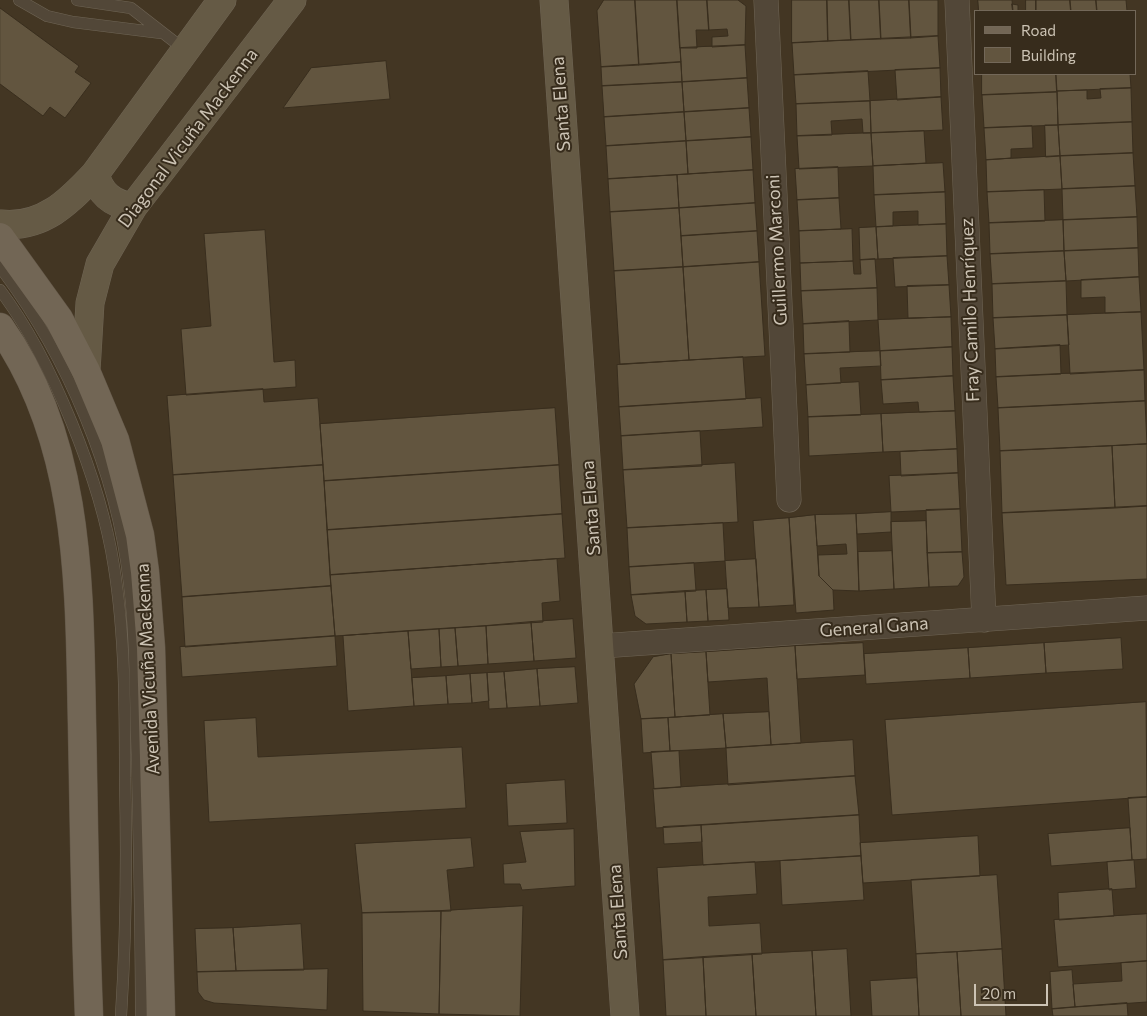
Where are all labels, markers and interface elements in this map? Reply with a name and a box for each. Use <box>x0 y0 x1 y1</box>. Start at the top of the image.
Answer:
legend <box>974 10 1137 75</box>
text: Road <box>1021 21 1056 39</box>
street label: Diagonal Vicuña Mackenna <box>114 44 262 232</box>
text: Building <box>1021 46 1076 64</box>
street label: Santa Elena <box>547 56 575 152</box>
street label: Guillermo Marconi <box>762 174 792 326</box>
street label: Fray Camilo Henríquez <box>956 218 984 402</box>
street label: Santa Elena <box>577 460 605 556</box>
street label: Avenida Vicuña Mackenna <box>132 563 164 775</box>
street label: General Gana <box>819 612 929 642</box>
street label: Santa Elena <box>604 864 632 960</box>
scale bar <box>977 974 1051 1006</box>
text: 20 m <box>982 984 1016 1002</box>

